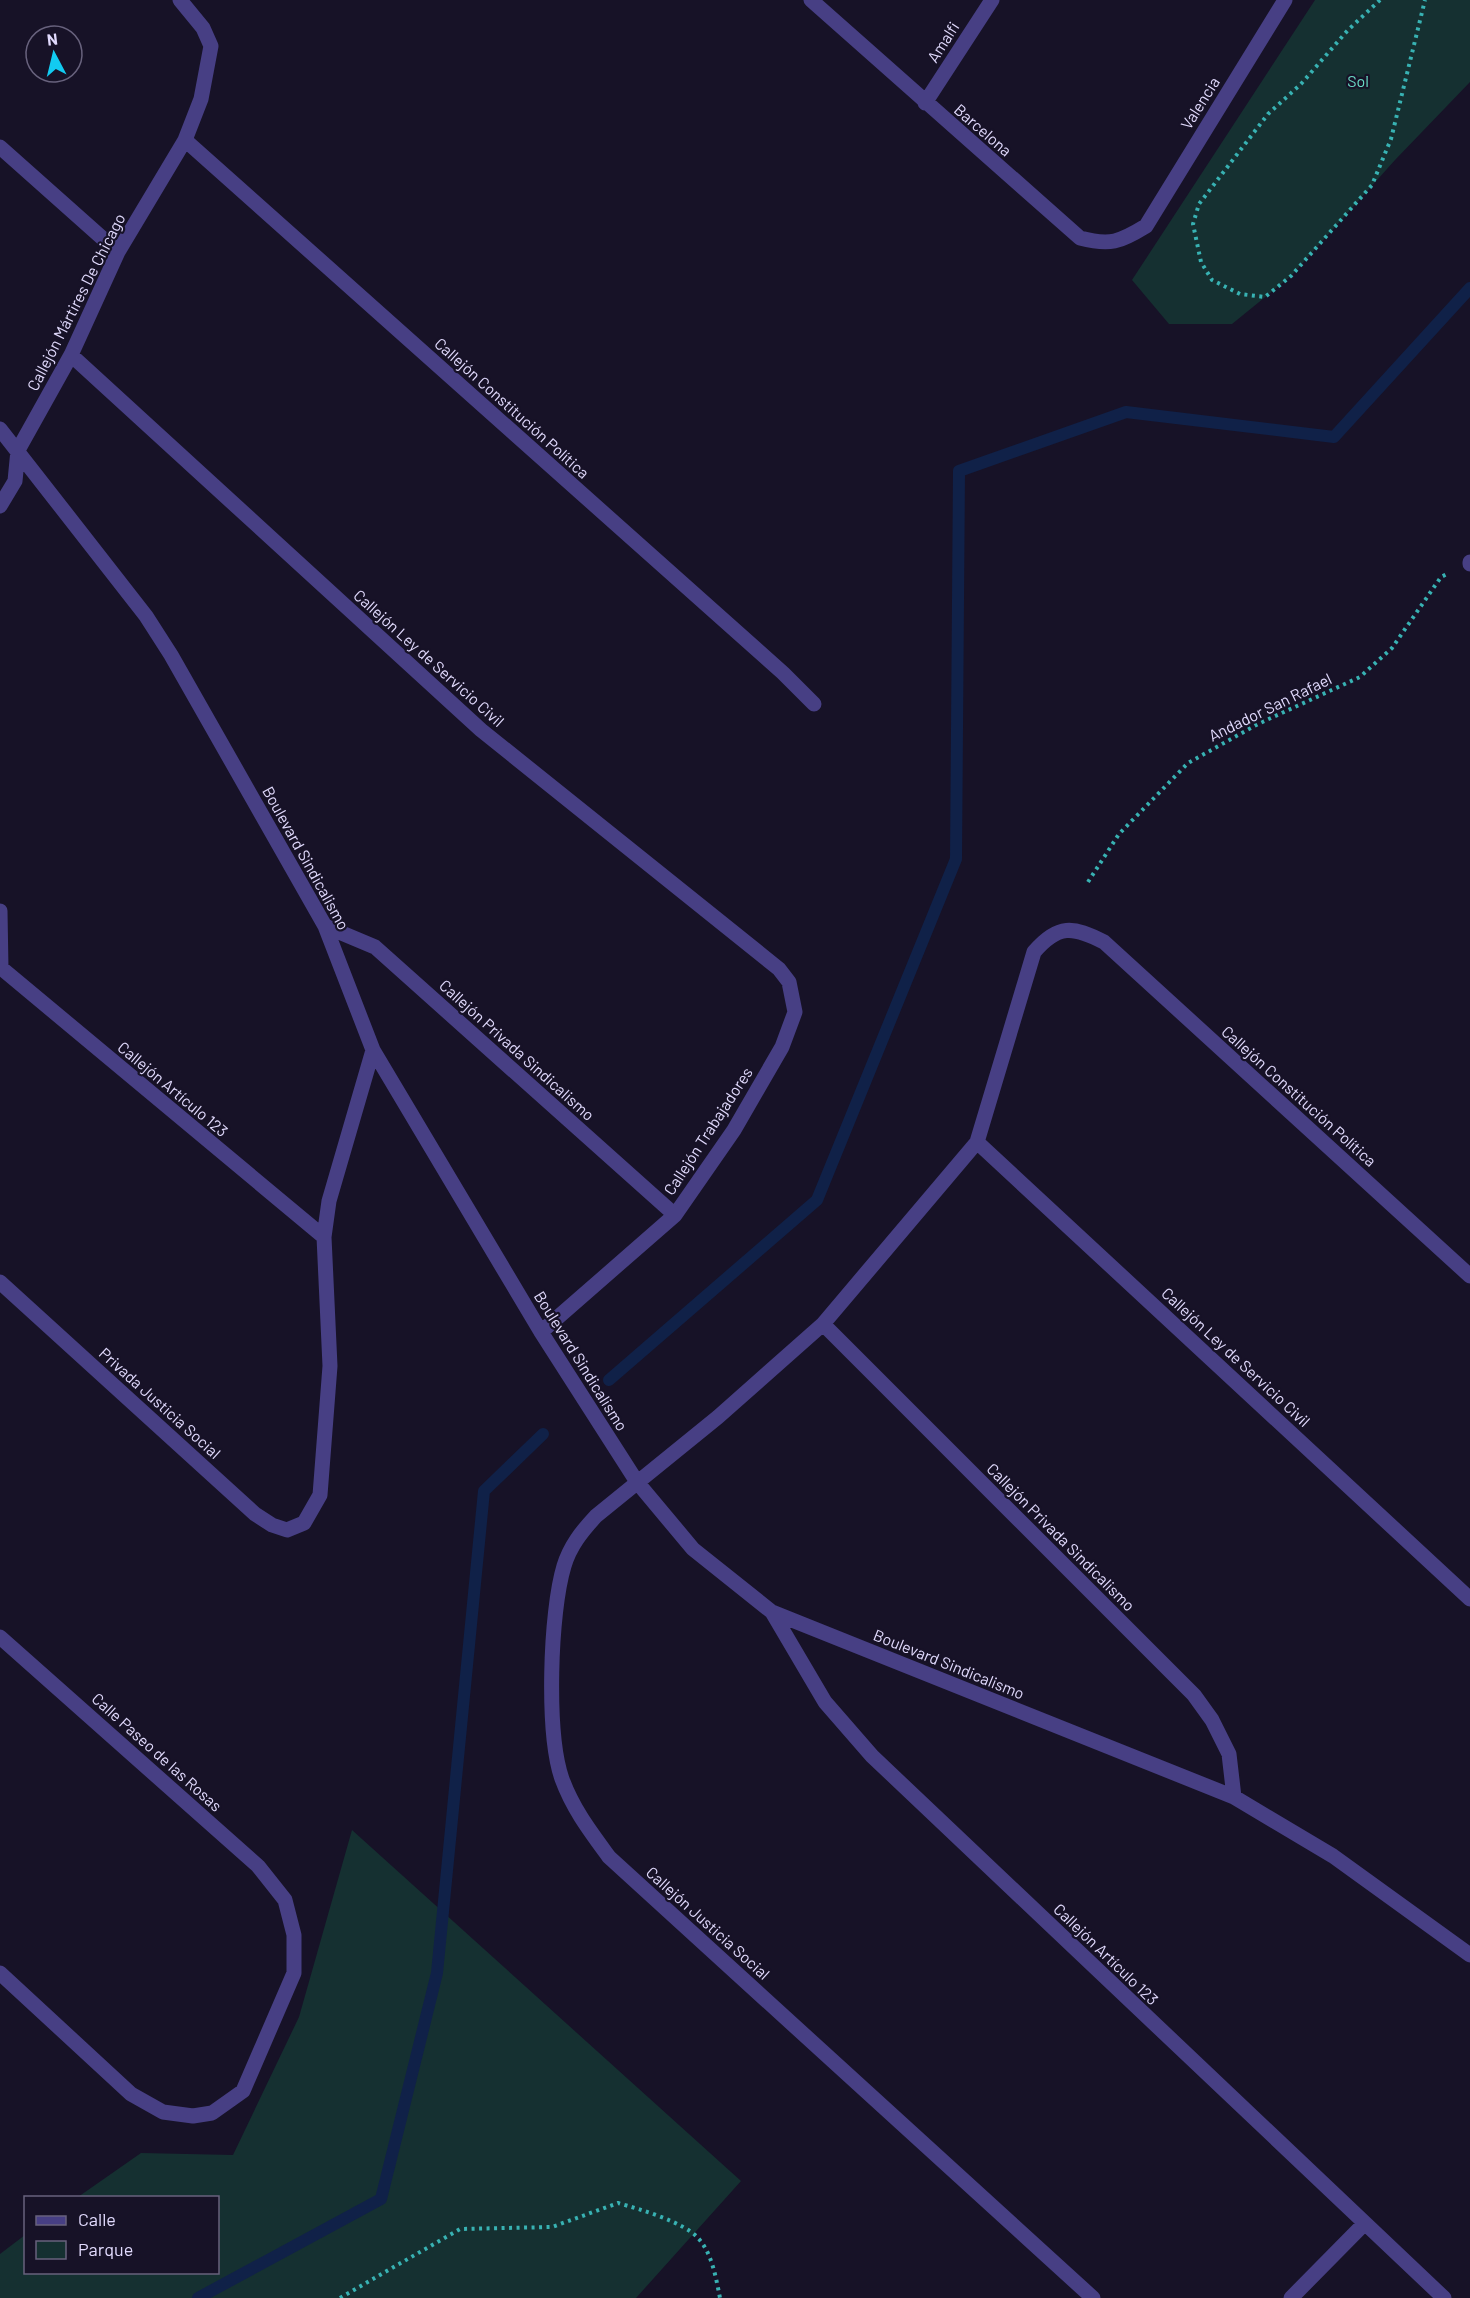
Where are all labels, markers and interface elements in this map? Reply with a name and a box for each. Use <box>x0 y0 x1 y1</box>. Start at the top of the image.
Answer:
street label: Amalfi <box>922 18 963 66</box>
north arrow <box>24 24 84 84</box>
text: N <box>46 29 59 49</box>
park label: Sol <box>1347 71 1369 90</box>
street label: Valencia <box>1176 73 1223 132</box>
street label: Barcelona <box>951 100 1016 160</box>
street label: Callejón Mártires De Chicago <box>23 210 129 394</box>
street label: Callejón Constitución Política <box>431 333 593 482</box>
street label: Callejón Ley de Servicio Civil <box>350 585 508 730</box>
street label: Andador San Rafael <box>1205 669 1334 745</box>
street label: Boulevard Sindicalismo <box>259 783 354 933</box>
street label: Callejón Privada Sindicalismo <box>436 975 599 1124</box>
street label: Callejón Constitución Política <box>1218 1021 1380 1170</box>
street label: Callejón Artículo 123 <box>114 1037 232 1140</box>
street label: Callejón Trabajadores <box>659 1063 756 1198</box>
street label: Callejón Ley de Servicio Civil <box>1158 1283 1314 1430</box>
street label: Boulevard Sindicalismo <box>531 1287 632 1434</box>
street label: Privada Justicia Social <box>96 1343 225 1462</box>
street label: Callejón Privada Sindicalismo <box>983 1459 1139 1615</box>
street label: Boulevard Sindicalismo <box>871 1625 1027 1703</box>
street label: Calle Paseo de las Rosas <box>89 1688 226 1815</box>
street label: Callejón Justicia Social <box>643 1862 774 1983</box>
street label: Callejón Artículo 123 <box>1050 1899 1163 2008</box>
legend <box>24 2196 219 2274</box>
text: Calle <box>78 2208 116 2230</box>
text: Parque <box>78 2238 133 2260</box>

